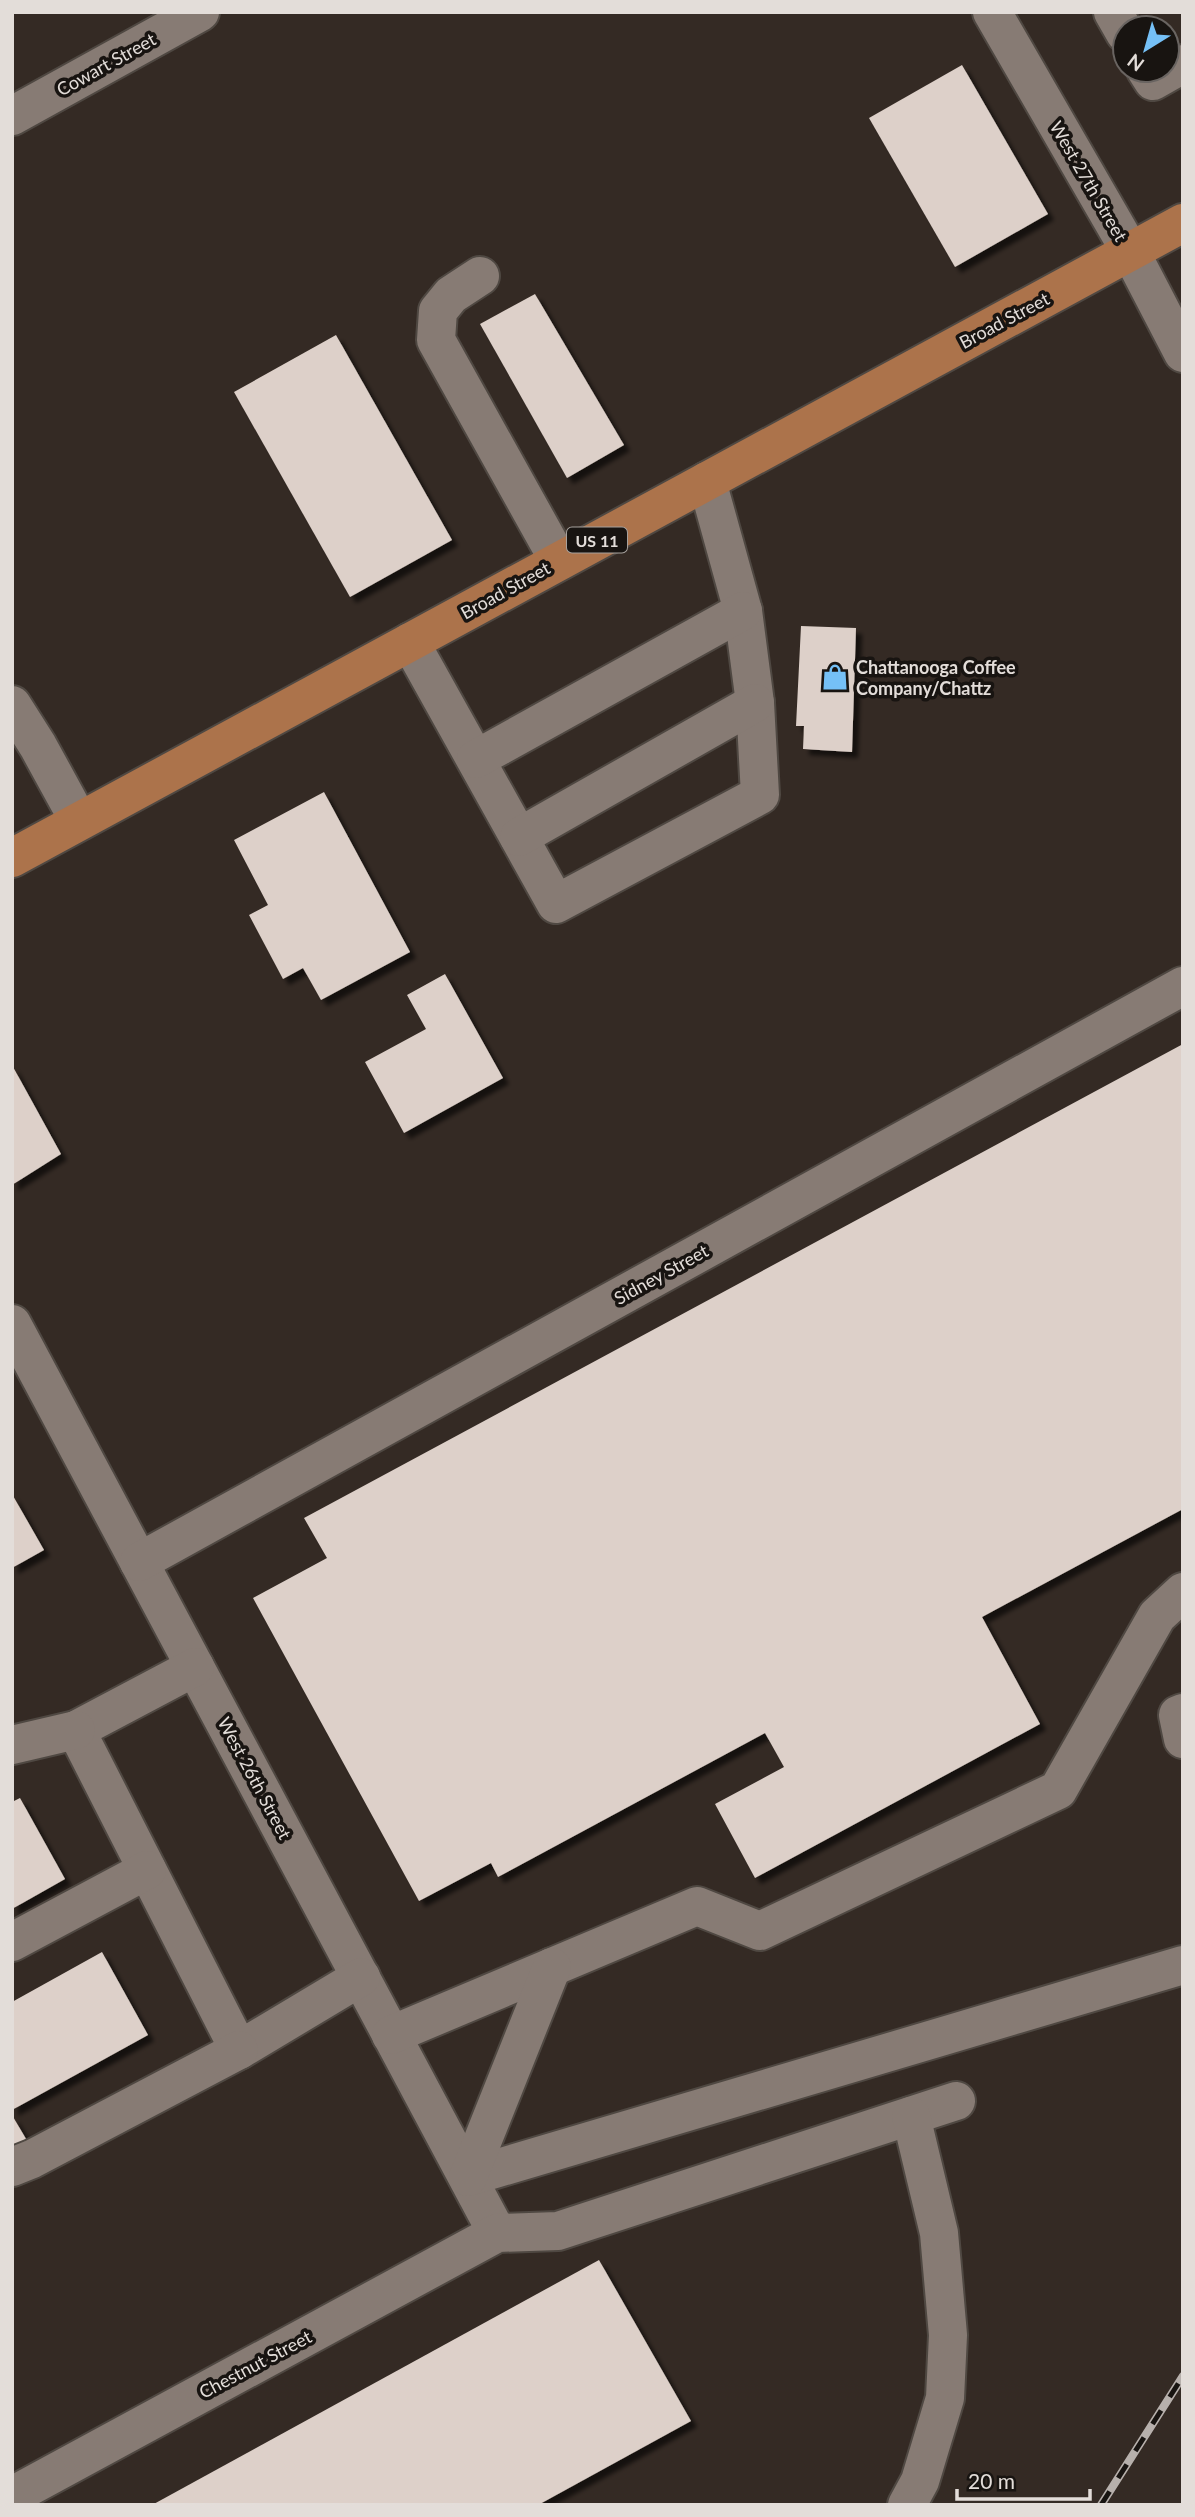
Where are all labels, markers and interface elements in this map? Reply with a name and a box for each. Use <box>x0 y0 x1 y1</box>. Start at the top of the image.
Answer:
north arrow <box>1111 14 1181 84</box>
street label: Cowart Street <box>53 27 160 100</box>
text: N <box>1123 49 1148 77</box>
street label: West 27th Street <box>1046 117 1133 246</box>
street label: Broad Street <box>955 287 1053 353</box>
road number: US 11 <box>567 527 627 552</box>
street label: Broad Street <box>456 556 554 624</box>
place label: Chattanooga Coffee Company/Chattz <box>856 656 1016 699</box>
shop icon: Chattanooga Coffee Company/Chattz <box>820 662 850 692</box>
street label: Sidney Street <box>610 1239 712 1309</box>
street label: West 26th Street <box>214 1713 297 1843</box>
street label: Chestnut Street <box>195 2325 316 2403</box>
scale bar <box>957 2458 1090 2502</box>
text: 20 m <box>968 2468 1015 2493</box>

